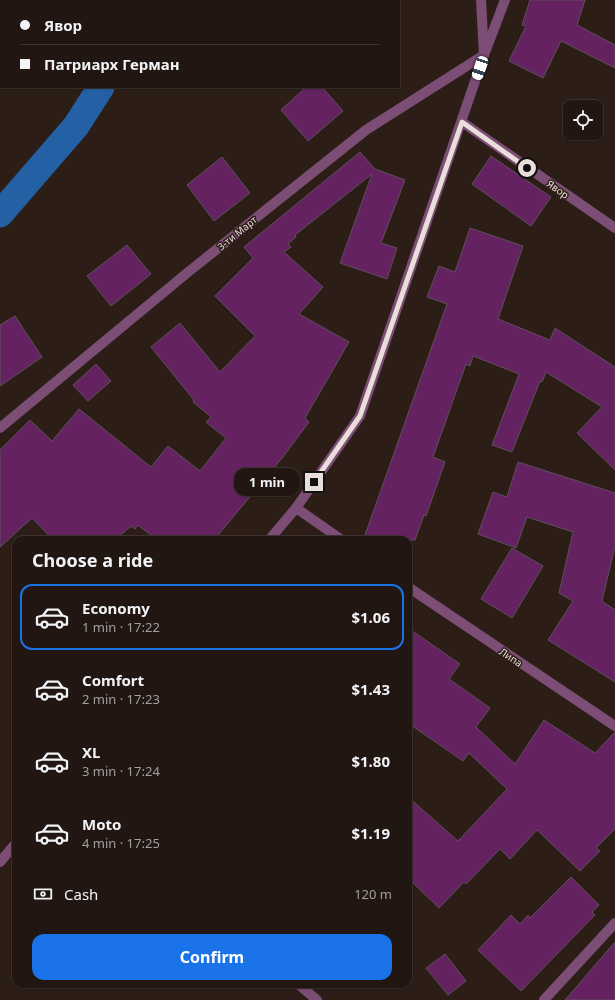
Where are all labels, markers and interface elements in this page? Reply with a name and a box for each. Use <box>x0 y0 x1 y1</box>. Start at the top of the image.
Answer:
text: Явор <box>44 15 82 35</box>
text: Патриарх Герман <box>44 54 180 74</box>
car <box>470 55 490 81</box>
map controls <box>563 100 603 140</box>
button: locate <box>563 100 603 140</box>
route start <box>518 159 536 177</box>
street label: Явор <box>544 176 572 202</box>
street label: 3-ти Март <box>214 212 260 253</box>
callout: 1 min <box>234 468 300 496</box>
text: 1 min <box>249 473 285 491</box>
route end <box>305 473 323 491</box>
text: Choose a ride <box>32 548 153 572</box>
text: Economy <box>82 598 150 618</box>
icon: car <box>34 599 70 635</box>
text: $1.06 <box>351 607 390 627</box>
text: 1 min · 17:22 <box>82 618 160 636</box>
street label: Липа <box>497 644 525 670</box>
text: Comfort <box>82 670 144 690</box>
icon: car <box>34 671 70 707</box>
text: $1.43 <box>351 679 390 699</box>
text: 2 min · 17:23 <box>82 690 160 708</box>
text: XL <box>82 742 100 762</box>
icon: car <box>34 743 70 779</box>
text: $1.80 <box>351 751 390 771</box>
text: 3 min · 17:24 <box>82 762 160 780</box>
text: Moto <box>82 814 121 834</box>
icon: car <box>34 815 70 851</box>
text: $1.19 <box>351 823 390 843</box>
text: 4 min · 17:25 <box>82 834 160 852</box>
icon: cash <box>32 883 54 905</box>
text: Cash <box>64 884 98 904</box>
text: 120 m <box>354 885 392 903</box>
button: Confirm <box>32 934 392 980</box>

